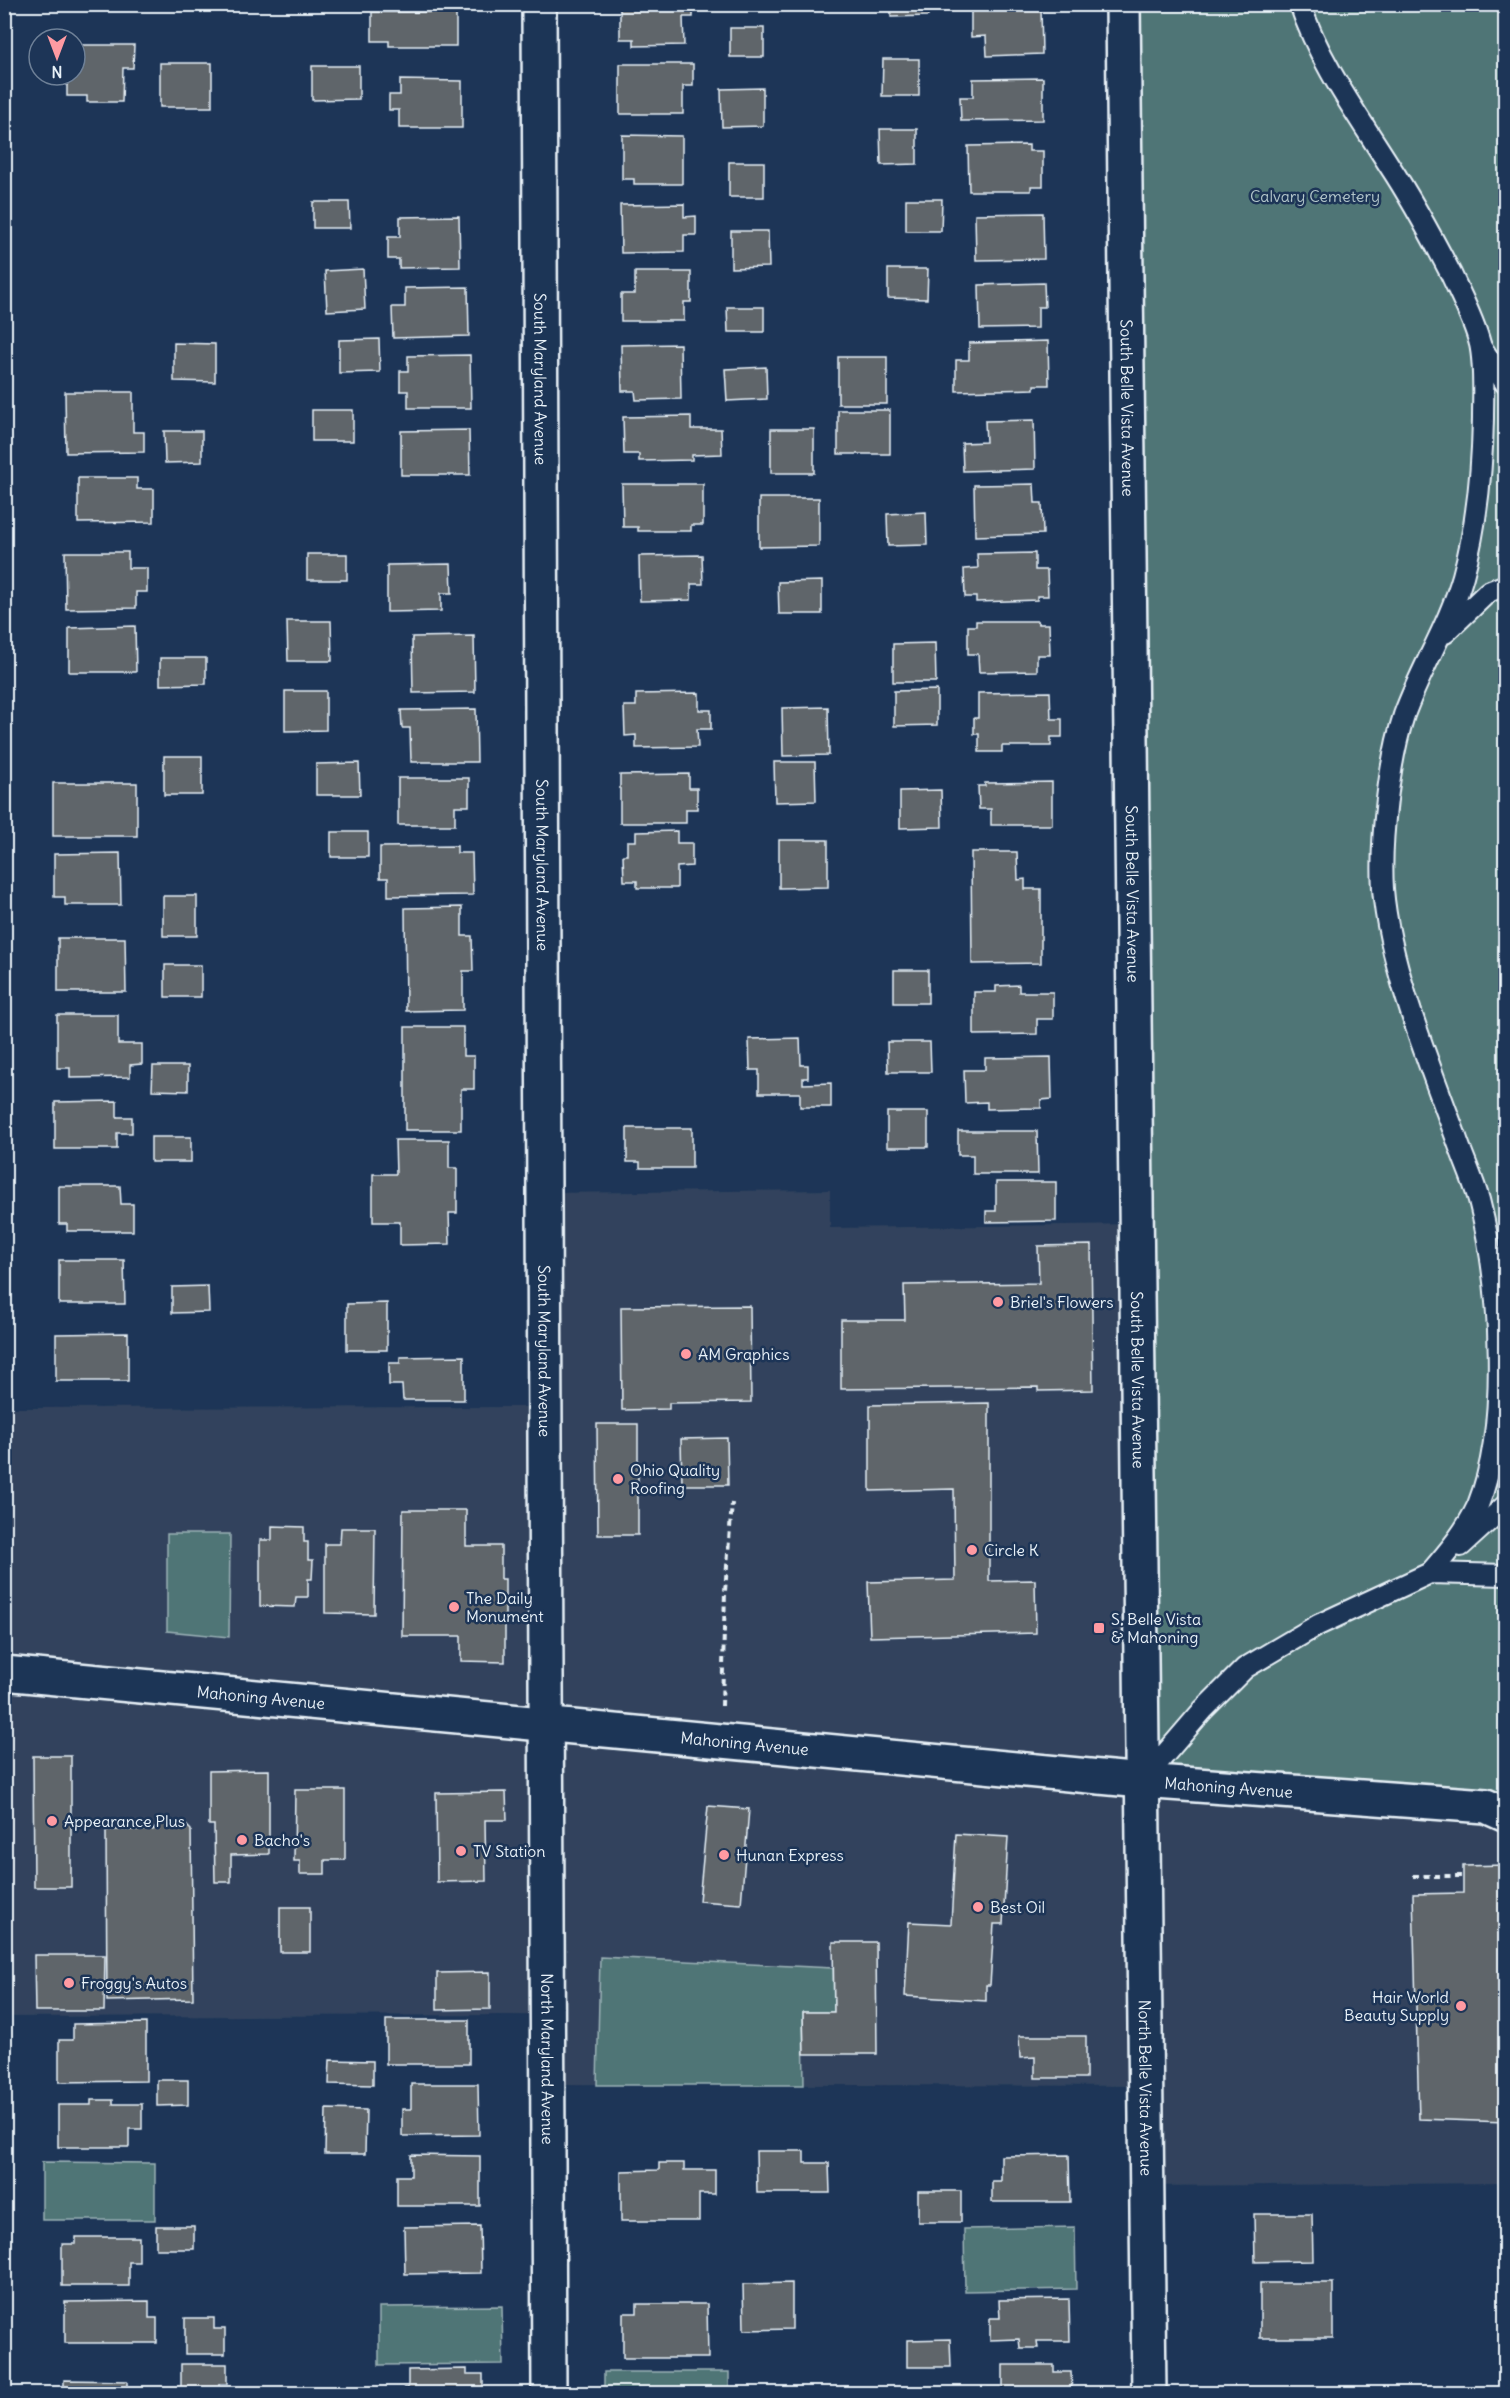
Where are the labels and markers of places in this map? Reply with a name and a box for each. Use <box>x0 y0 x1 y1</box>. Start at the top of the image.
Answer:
place label: Briel's Flowers <box>1010 1292 1114 1312</box>
marker: Briel's Flowers <box>991 1295 1005 1309</box>
place label: AM Graphics <box>698 1344 789 1364</box>
marker: AM Graphics <box>679 1347 693 1361</box>
place label: Ohio Quality Roofing <box>630 1460 720 1498</box>
marker: Ohio Quality Roofing <box>611 1472 625 1486</box>
place label: Circle K <box>984 1540 1039 1560</box>
marker: Circle K <box>965 1543 979 1557</box>
place label: The Daily Monument <box>466 1588 544 1626</box>
marker: The Daily Monument <box>447 1600 461 1614</box>
place label: S. Belle Vista & Mahoning <box>1111 1609 1201 1647</box>
marker: S. Belle Vista & Mahoning <box>1092 1621 1106 1635</box>
place label: Appearance Plus <box>64 1811 185 1831</box>
marker: Appearance Plus <box>45 1814 59 1828</box>
place label: Bacho's <box>254 1830 310 1850</box>
marker: Bacho's <box>235 1833 249 1847</box>
place label: TV Station <box>473 1841 546 1861</box>
marker: TV Station <box>454 1844 468 1858</box>
place label: Hunan Express <box>736 1845 844 1865</box>
marker: Hunan Express <box>717 1848 731 1862</box>
place label: Best Oil <box>990 1897 1045 1917</box>
marker: Best Oil <box>971 1900 985 1914</box>
place label: Froggy's Autos <box>81 1973 187 1993</box>
marker: Froggy's Autos <box>62 1976 76 1990</box>
place label: Hair World Beauty Supply <box>1344 1987 1449 2025</box>
marker: Hair World Beauty Supply <box>1454 1999 1468 2013</box>

